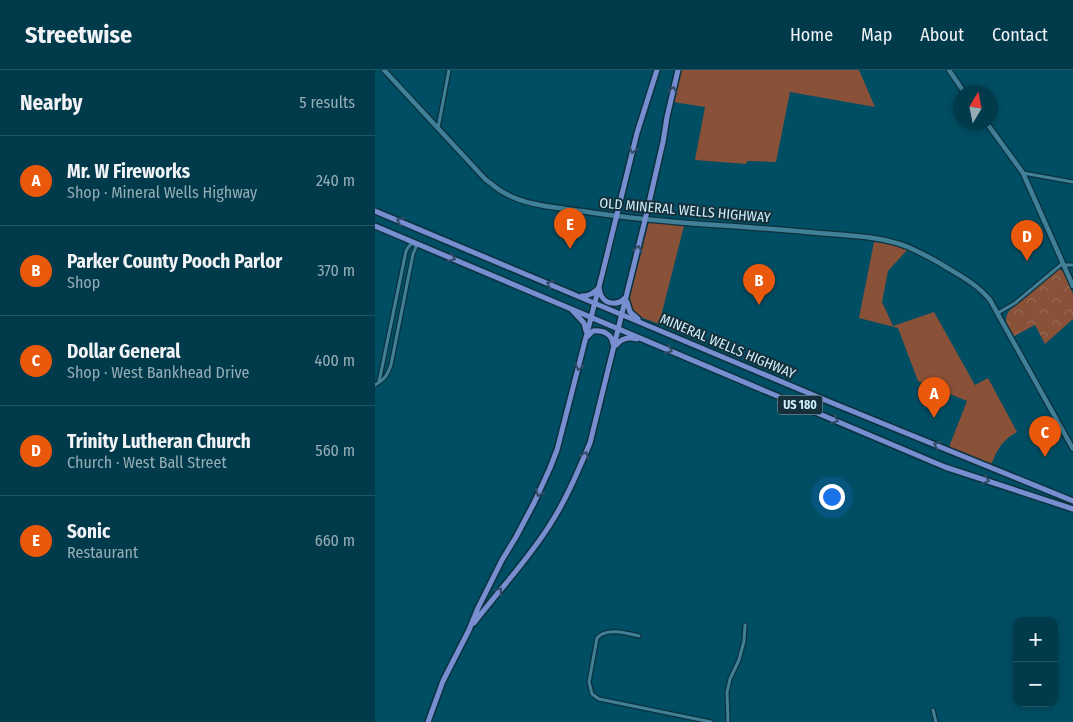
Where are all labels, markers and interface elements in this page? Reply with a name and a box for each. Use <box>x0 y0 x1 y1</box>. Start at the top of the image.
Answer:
text: Streetwise <box>25 21 132 49</box>
text: Home <box>790 24 833 46</box>
text: Map <box>861 24 892 46</box>
text: About <box>920 24 964 46</box>
text: Contact <box>992 24 1048 46</box>
north arrow <box>953 85 998 130</box>
one-way arrow <box>667 86 678 94</box>
text: Nearby <box>20 90 82 116</box>
text: 5 results <box>299 93 355 112</box>
one-way arrow <box>628 146 638 154</box>
text: Mr. W Fireworks <box>67 160 190 183</box>
text: A <box>32 171 40 190</box>
text: 240 m <box>316 171 355 190</box>
text: Shop · Mineral Wells Highway <box>67 183 257 202</box>
street label: OLD MINERAL WELLS HIGHWAY <box>599 195 771 226</box>
pin: E <box>554 208 586 249</box>
one-way arrow <box>396 217 405 228</box>
pin: D <box>1011 220 1043 261</box>
one-way arrow <box>632 244 643 253</box>
text: Parker County Pooch Parlor <box>67 250 282 273</box>
one-way arrow <box>447 252 456 263</box>
text: B <box>32 261 40 280</box>
text: 370 m <box>317 261 355 280</box>
pin: B <box>743 264 775 305</box>
text: Shop <box>67 273 100 292</box>
one-way arrow <box>546 280 555 290</box>
street label: MINERAL WELLS HIGHWAY <box>658 310 798 383</box>
text: Dollar General <box>67 340 180 363</box>
one-way arrow <box>664 344 673 355</box>
text: C <box>32 351 40 370</box>
text: 400 m <box>315 351 355 370</box>
text: Shop · West Bankhead Drive <box>67 363 249 382</box>
one-way arrow <box>574 363 585 371</box>
pin: A <box>918 377 950 418</box>
road number: US 180 <box>777 396 823 414</box>
one-way arrow <box>830 414 839 425</box>
pin: C <box>1029 416 1061 457</box>
text: Trinity Lutheran Church <box>67 430 251 453</box>
text: D <box>31 441 41 460</box>
text: 560 m <box>315 441 355 460</box>
one-way arrow <box>933 441 942 452</box>
one-way arrow <box>579 451 589 459</box>
text: Church · West Ball Street <box>67 453 227 472</box>
one-way arrow <box>981 475 990 485</box>
your location <box>819 484 845 510</box>
one-way arrow <box>534 488 545 497</box>
text: Sonic <box>67 520 110 543</box>
text: E <box>32 531 40 550</box>
text: 660 m <box>315 531 355 550</box>
text: Restaurant <box>67 543 138 562</box>
one-way arrow <box>493 588 501 597</box>
map controls <box>1013 617 1058 707</box>
button: + <box>1013 617 1058 662</box>
button: − <box>1013 662 1058 707</box>

